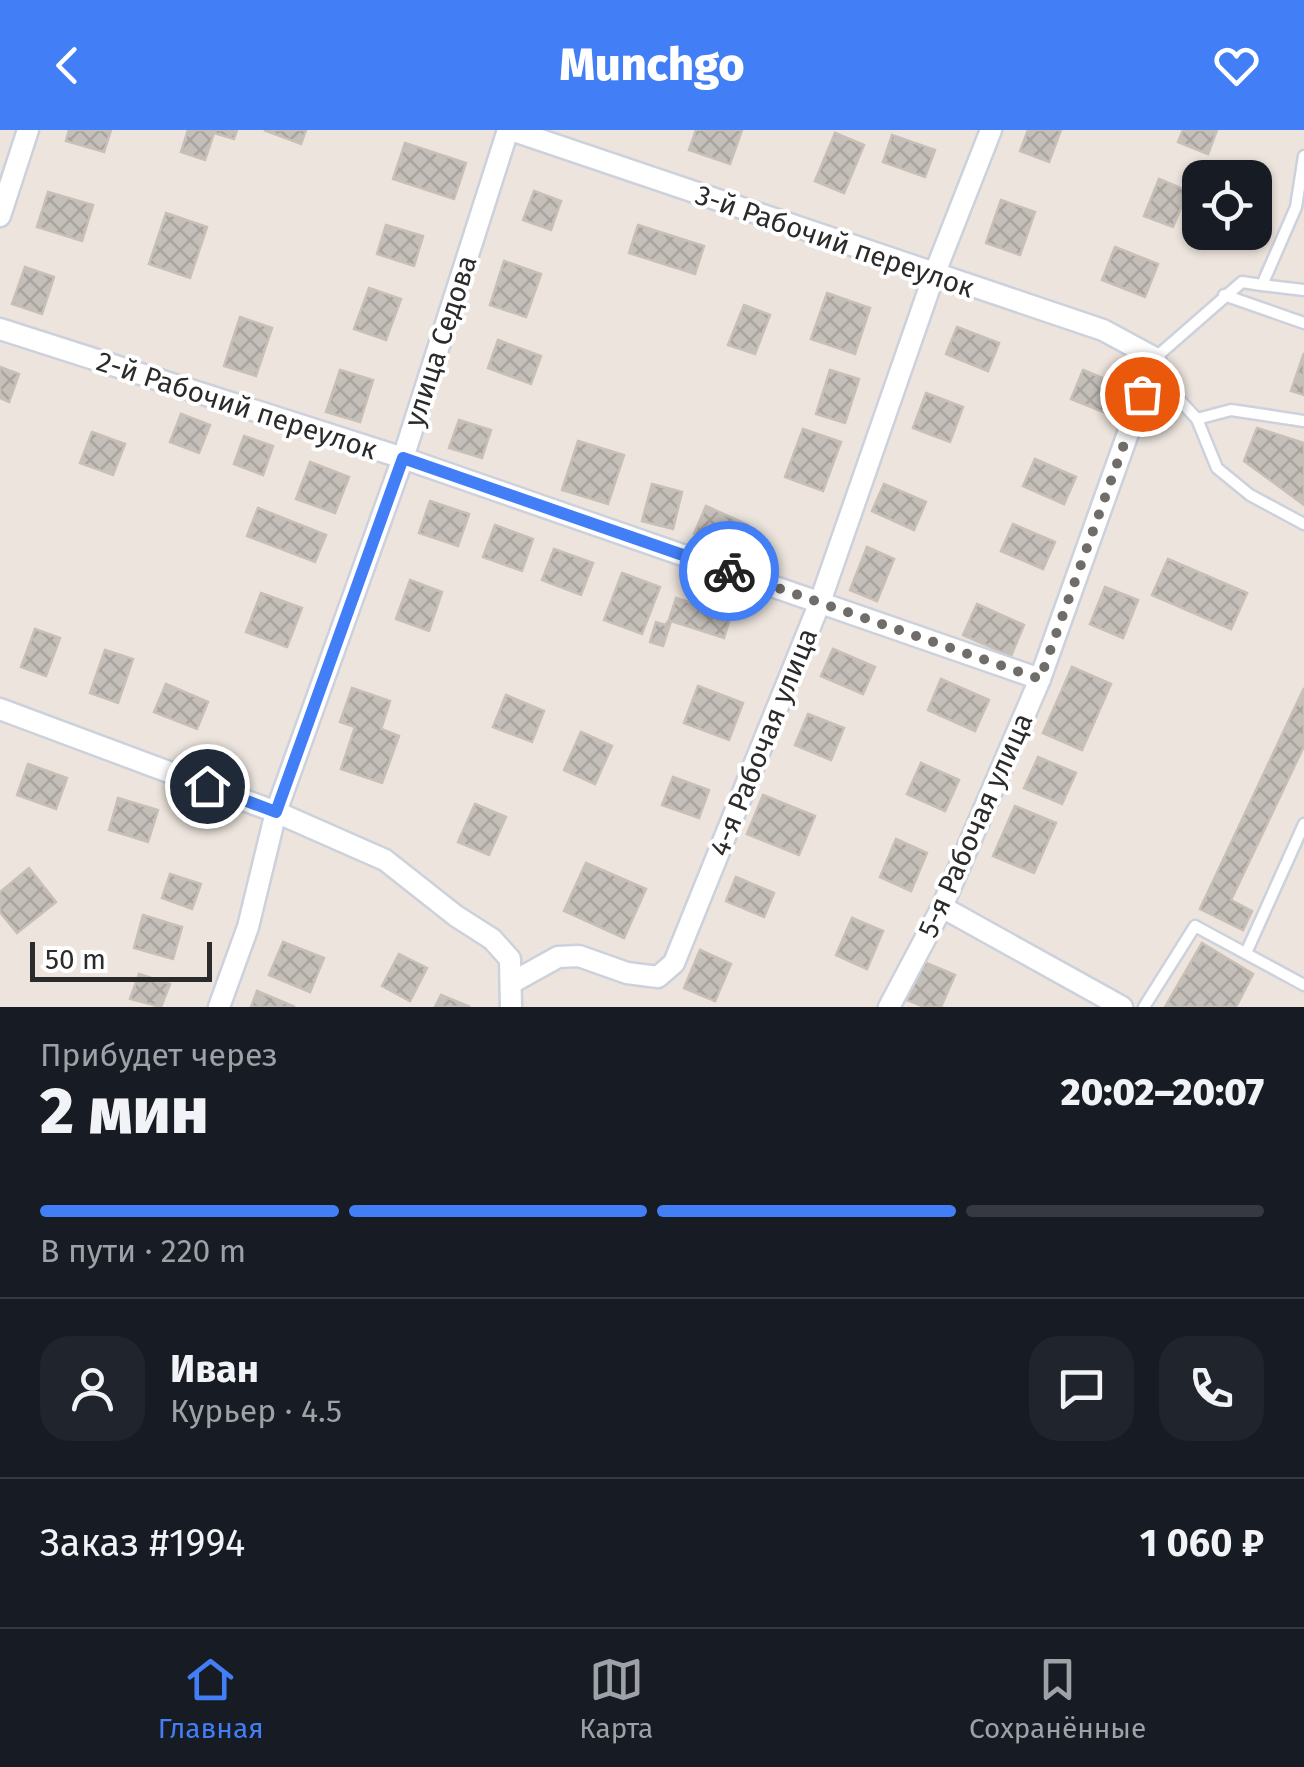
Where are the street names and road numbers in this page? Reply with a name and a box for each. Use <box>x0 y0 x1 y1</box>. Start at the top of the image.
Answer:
street label: 3-й Рабочий переулок <box>691 178 979 305</box>
street label: улица Седова <box>397 251 484 431</box>
street label: 2-й Рабочий переулок <box>93 345 381 466</box>
street label: 4-я Рабочая улица <box>703 623 824 861</box>
street label: 5-я Рабочая улица <box>911 708 1040 942</box>

